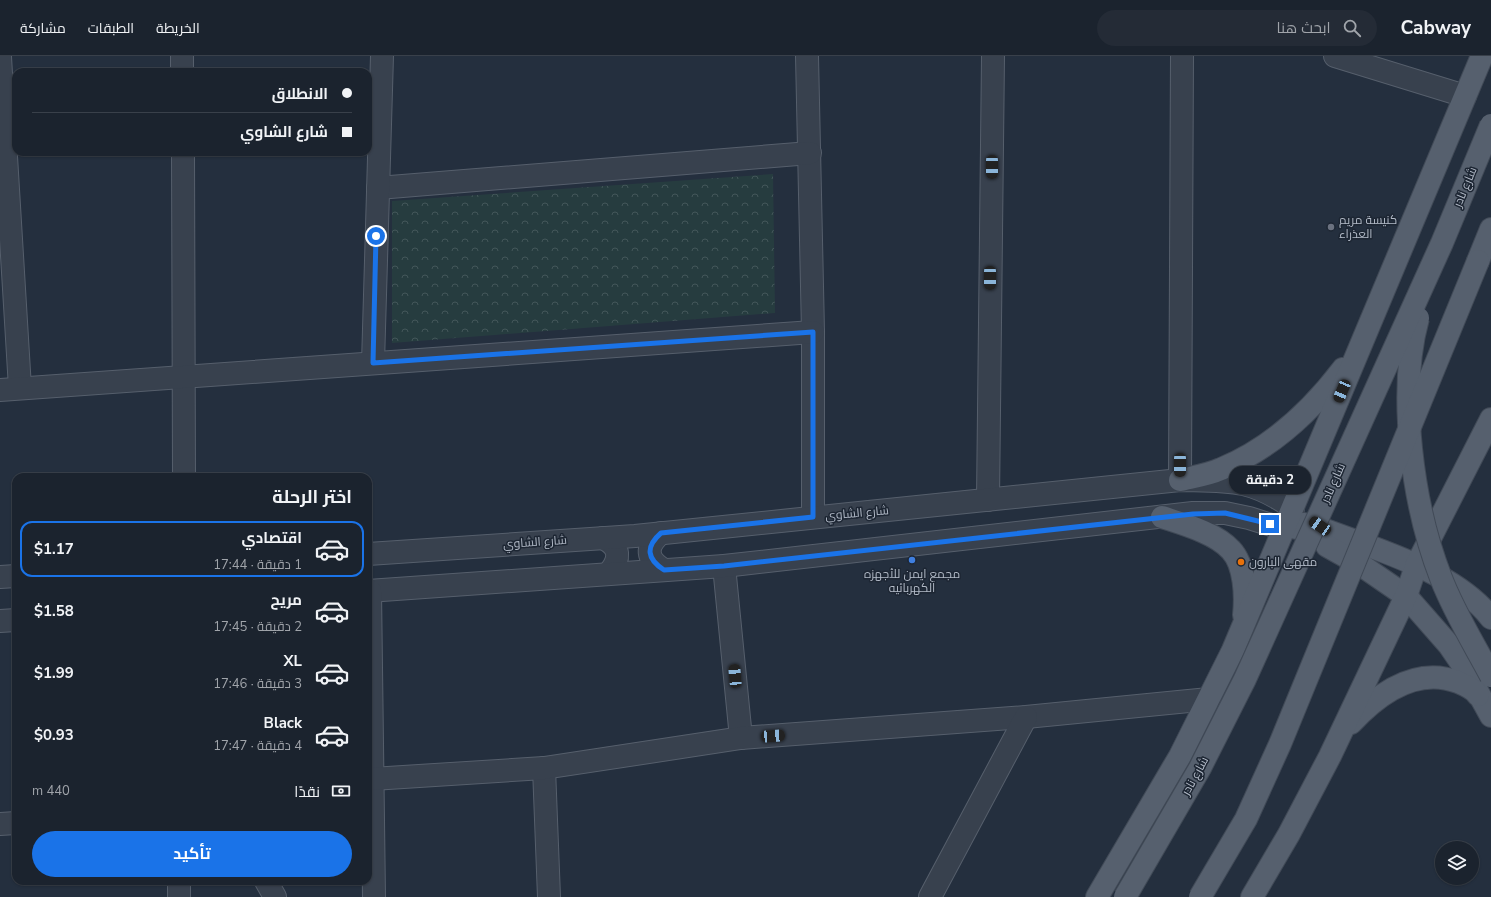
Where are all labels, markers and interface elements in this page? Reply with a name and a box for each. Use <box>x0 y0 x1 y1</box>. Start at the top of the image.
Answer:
search box <box>1097 10 1377 46</box>
text: Cabway <box>1401 15 1471 41</box>
icon: search <box>1341 17 1363 39</box>
text: ابحث هنا <box>1277 18 1331 38</box>
text: مشاركة <box>20 19 66 38</box>
text: الطبقات <box>88 19 134 38</box>
text: الخريطة <box>156 19 200 38</box>
text: الانطلاق <box>272 84 328 104</box>
text: شارع الشاوي <box>240 122 328 142</box>
car <box>986 155 998 179</box>
street label: شارع نادر <box>1449 164 1481 210</box>
place label: كنيسة مريم العذراء <box>1339 212 1397 242</box>
marker: كنيسة مريم العذراء <box>1326 222 1336 232</box>
route start <box>367 227 385 245</box>
car <box>984 266 996 290</box>
car <box>1332 378 1352 404</box>
car <box>1174 453 1186 477</box>
street label: شارع نادر <box>1317 460 1349 506</box>
callout: 2 دقيقة <box>1229 466 1311 494</box>
text: 2 دقيقة <box>1246 471 1294 489</box>
text: اختر الرحلة <box>272 485 352 509</box>
street label: شارع الشاوي <box>824 502 890 526</box>
car <box>1307 514 1333 538</box>
route end <box>1261 515 1279 533</box>
text: اقتصادي <box>242 528 302 548</box>
icon: car <box>314 531 350 567</box>
street label: شارع الشاوي <box>503 532 568 554</box>
text: $1.17 <box>34 539 74 559</box>
place label: مقهى البارون <box>1249 554 1317 570</box>
marker: مجمع ايمن للأجهزه الكهربائيه <box>907 555 917 565</box>
text: 1 دقيقة · 17:44 <box>213 556 302 574</box>
marker: مقهى البارون <box>1236 557 1246 567</box>
place label: مجمع ايمن للأجهزه الكهربائيه <box>864 566 960 596</box>
text: مريح <box>270 590 302 610</box>
icon: car <box>314 593 350 629</box>
text: $1.58 <box>34 601 74 621</box>
text: 2 دقيقة · 17:45 <box>213 618 302 636</box>
text: XL <box>283 651 302 671</box>
icon: car <box>314 655 350 691</box>
text: $1.99 <box>34 663 74 683</box>
car <box>728 664 742 688</box>
text: 3 دقيقة · 17:46 <box>213 675 302 693</box>
text: Black <box>264 713 302 733</box>
icon: car <box>314 717 350 753</box>
text: $0.93 <box>34 725 74 745</box>
car <box>761 729 785 743</box>
text: 4 دقيقة · 17:47 <box>213 737 302 755</box>
street label: شارع نادر <box>1177 754 1212 799</box>
icon: cash <box>330 780 352 802</box>
text: 440 m <box>32 782 70 800</box>
text: نقدًا <box>294 782 320 802</box>
button: تأكيد <box>32 831 352 877</box>
map controls <box>1435 841 1479 885</box>
button: layers <box>1435 841 1479 885</box>

